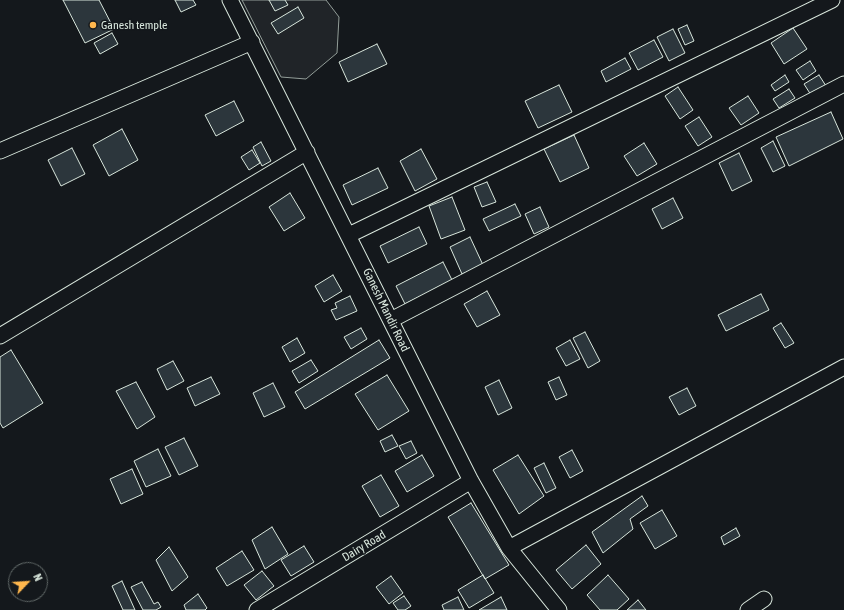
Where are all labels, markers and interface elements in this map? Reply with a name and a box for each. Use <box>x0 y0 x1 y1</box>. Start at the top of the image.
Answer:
place label: Ganesh temple <box>101 18 168 32</box>
marker: Ganesh temple <box>88 20 98 30</box>
street label: Ganesh Mandir Road <box>360 266 412 354</box>
street label: Dairy Road <box>340 527 388 565</box>
north arrow <box>8 562 48 602</box>
text: N <box>31 572 45 583</box>

